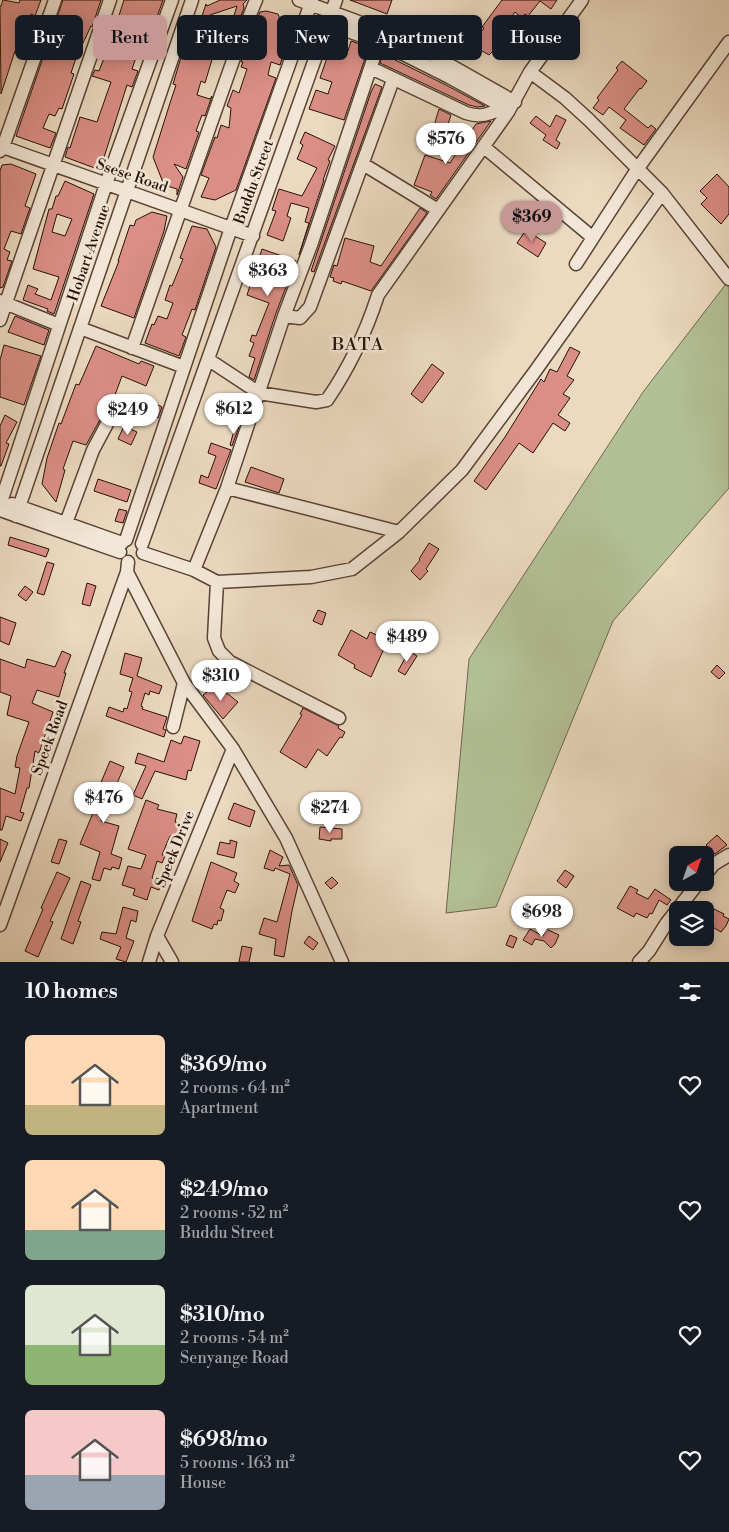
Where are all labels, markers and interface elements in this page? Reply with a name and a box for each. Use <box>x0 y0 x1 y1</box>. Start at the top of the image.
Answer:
chip: Buy <box>15 15 83 60</box>
chip: Rent <box>93 15 167 60</box>
chip: Filters <box>177 15 267 60</box>
chip: New <box>277 15 348 60</box>
chip: Apartment <box>358 15 482 60</box>
chip: House <box>492 15 580 60</box>
pin: $576 <box>416 122 476 165</box>
text: $576 <box>427 129 465 149</box>
street label: Buddu Street <box>230 137 278 228</box>
street label: Ssese Road <box>94 155 171 197</box>
pin: $369 <box>502 200 562 243</box>
street label: Hobart Avenue <box>64 202 114 304</box>
text: $369 <box>512 207 552 227</box>
pin: $363 <box>238 254 298 297</box>
text: $363 <box>249 261 287 281</box>
district label: BATA <box>331 333 384 356</box>
pin: $612 <box>204 392 264 435</box>
pin: $249 <box>98 394 158 436</box>
text: $612 <box>215 399 253 419</box>
text: $249 <box>108 400 148 420</box>
pin: $489 <box>377 620 437 663</box>
text: $489 <box>387 627 427 647</box>
pin: $310 <box>191 660 251 702</box>
text: $310 <box>202 666 240 686</box>
street label: Speek Road <box>28 698 72 778</box>
pin: $476 <box>74 782 134 824</box>
text: $476 <box>85 788 123 808</box>
pin: $274 <box>300 792 360 834</box>
text: $274 <box>311 798 349 818</box>
street label: Speek Drive <box>151 808 199 890</box>
north arrow <box>669 846 714 891</box>
map controls <box>669 846 714 946</box>
pin: $698 <box>512 896 572 938</box>
button: layers <box>669 901 714 946</box>
text: $698 <box>522 902 562 922</box>
icon: filters <box>676 978 704 1006</box>
text: 10 homes <box>25 979 118 1005</box>
text: $369/mo <box>180 1052 267 1078</box>
icon: home <box>65 1055 125 1115</box>
icon: heart <box>676 1071 704 1099</box>
text: 2 rooms · 64 m² <box>180 1078 290 1098</box>
text: Apartment <box>180 1098 259 1118</box>
text: $249/mo <box>180 1177 269 1203</box>
icon: home <box>65 1180 125 1240</box>
icon: heart <box>676 1196 704 1224</box>
text: 2 rooms · 52 m² <box>180 1203 288 1223</box>
text: Buddu Street <box>180 1223 274 1243</box>
text: $310/mo <box>180 1302 265 1328</box>
icon: home <box>65 1305 125 1365</box>
icon: heart <box>676 1321 704 1349</box>
text: 2 rooms · 54 m² <box>180 1328 289 1348</box>
text: Senyange Road <box>180 1348 289 1368</box>
text: $698/mo <box>180 1427 268 1453</box>
icon: home <box>65 1430 125 1490</box>
icon: heart <box>676 1446 704 1474</box>
text: 5 rooms · 163 m² <box>180 1453 295 1473</box>
text: House <box>180 1473 226 1493</box>

